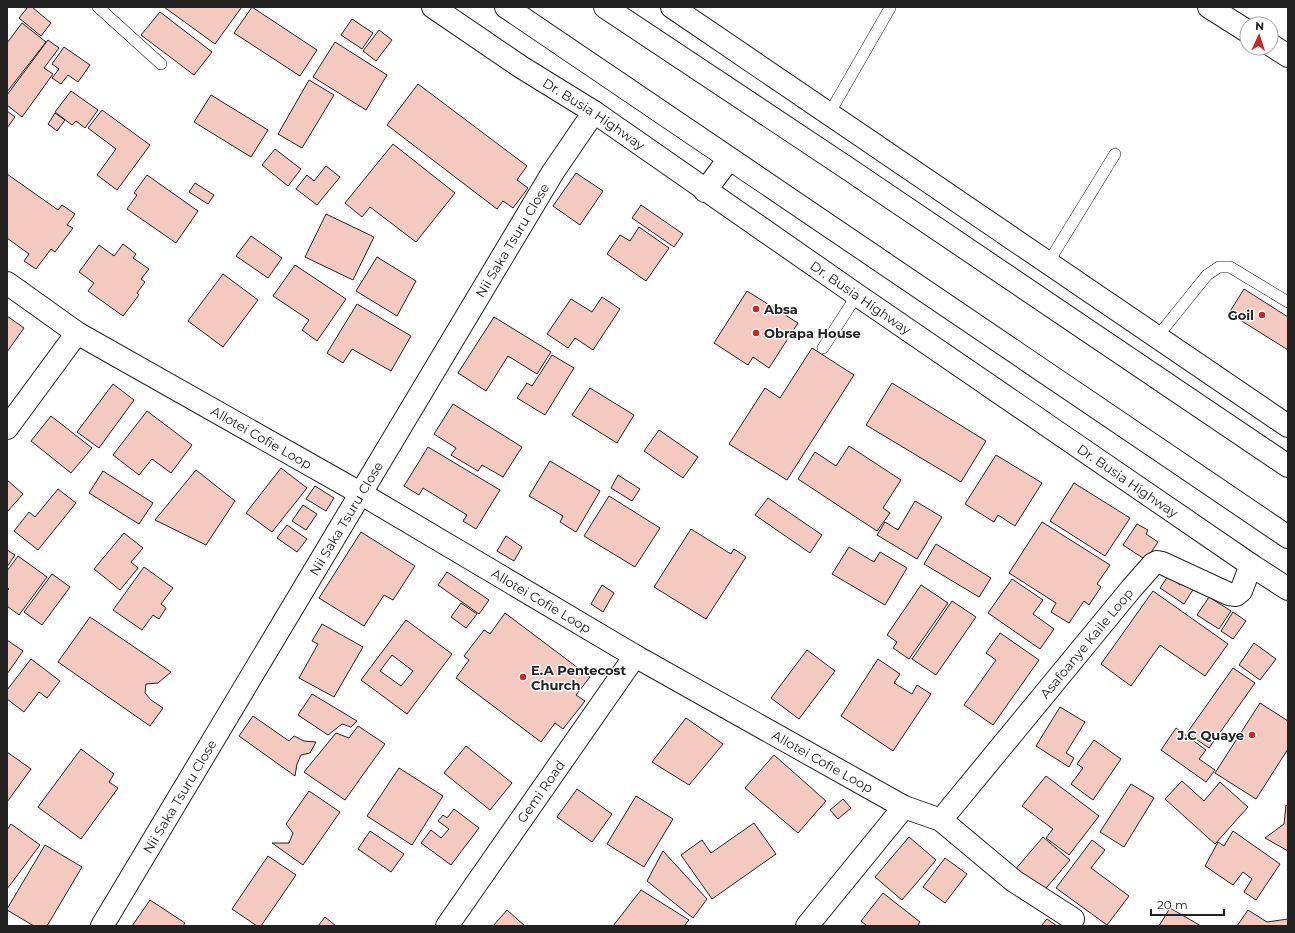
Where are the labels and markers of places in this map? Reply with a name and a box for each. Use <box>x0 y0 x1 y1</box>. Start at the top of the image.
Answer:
place label: Absa <box>763 301 798 317</box>
marker: Absa <box>751 304 761 314</box>
place label: Goil <box>1228 307 1254 323</box>
marker: Goil <box>1257 310 1267 320</box>
place label: Obrapa House <box>764 325 861 341</box>
marker: Obrapa House <box>751 328 761 338</box>
place label: E.A Pentecost Church <box>531 662 627 693</box>
marker: E.A Pentecost Church <box>518 672 528 682</box>
place label: J.C Quaye <box>1176 727 1244 743</box>
marker: J.C Quaye <box>1247 730 1257 740</box>

